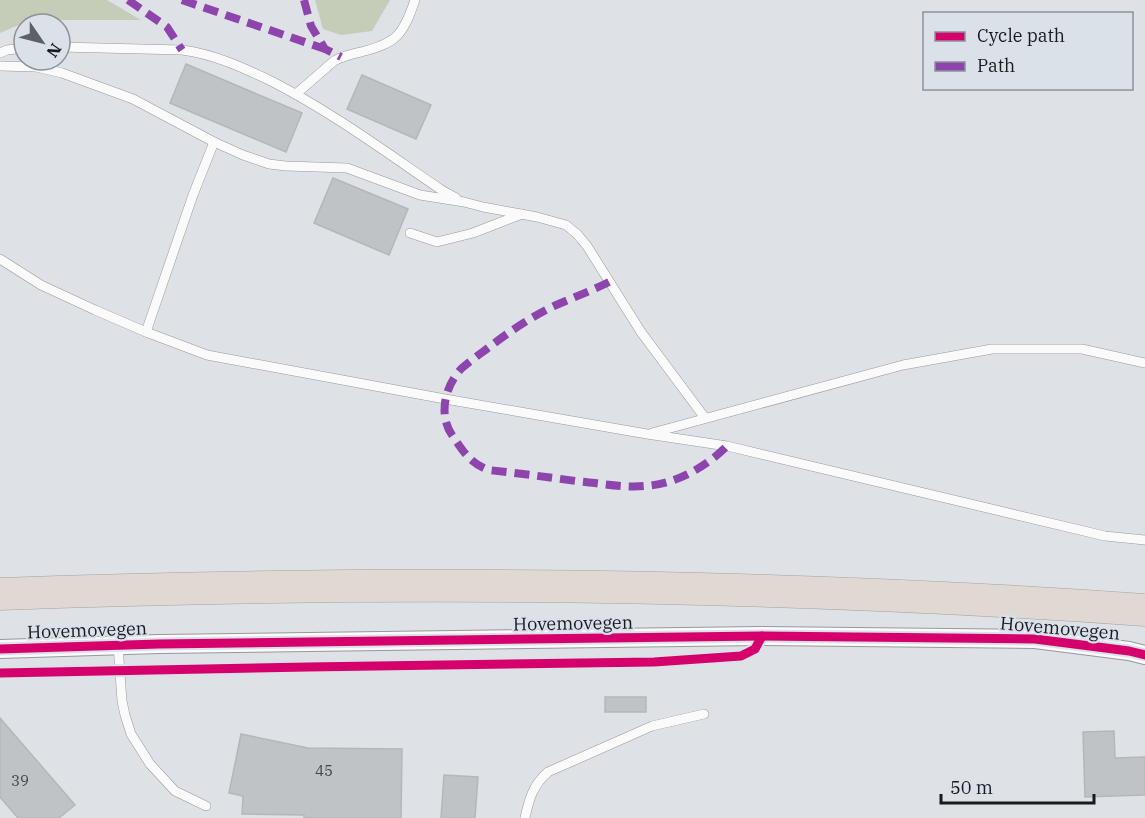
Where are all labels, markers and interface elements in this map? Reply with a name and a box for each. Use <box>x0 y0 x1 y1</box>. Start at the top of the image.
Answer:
north arrow <box>12 12 72 72</box>
legend <box>923 12 1133 90</box>
text: Cycle path <box>977 24 1065 47</box>
text: N <box>42 40 66 62</box>
text: Path <box>977 54 1015 77</box>
street label: Hovemovegen <box>513 610 633 636</box>
street label: Hovemovegen <box>999 611 1121 645</box>
street label: Hovemovegen <box>27 616 147 644</box>
house number: 45 <box>315 761 333 780</box>
scale bar <box>941 767 1094 805</box>
house number: 39 <box>11 771 29 790</box>
text: 50 m <box>950 776 993 799</box>

